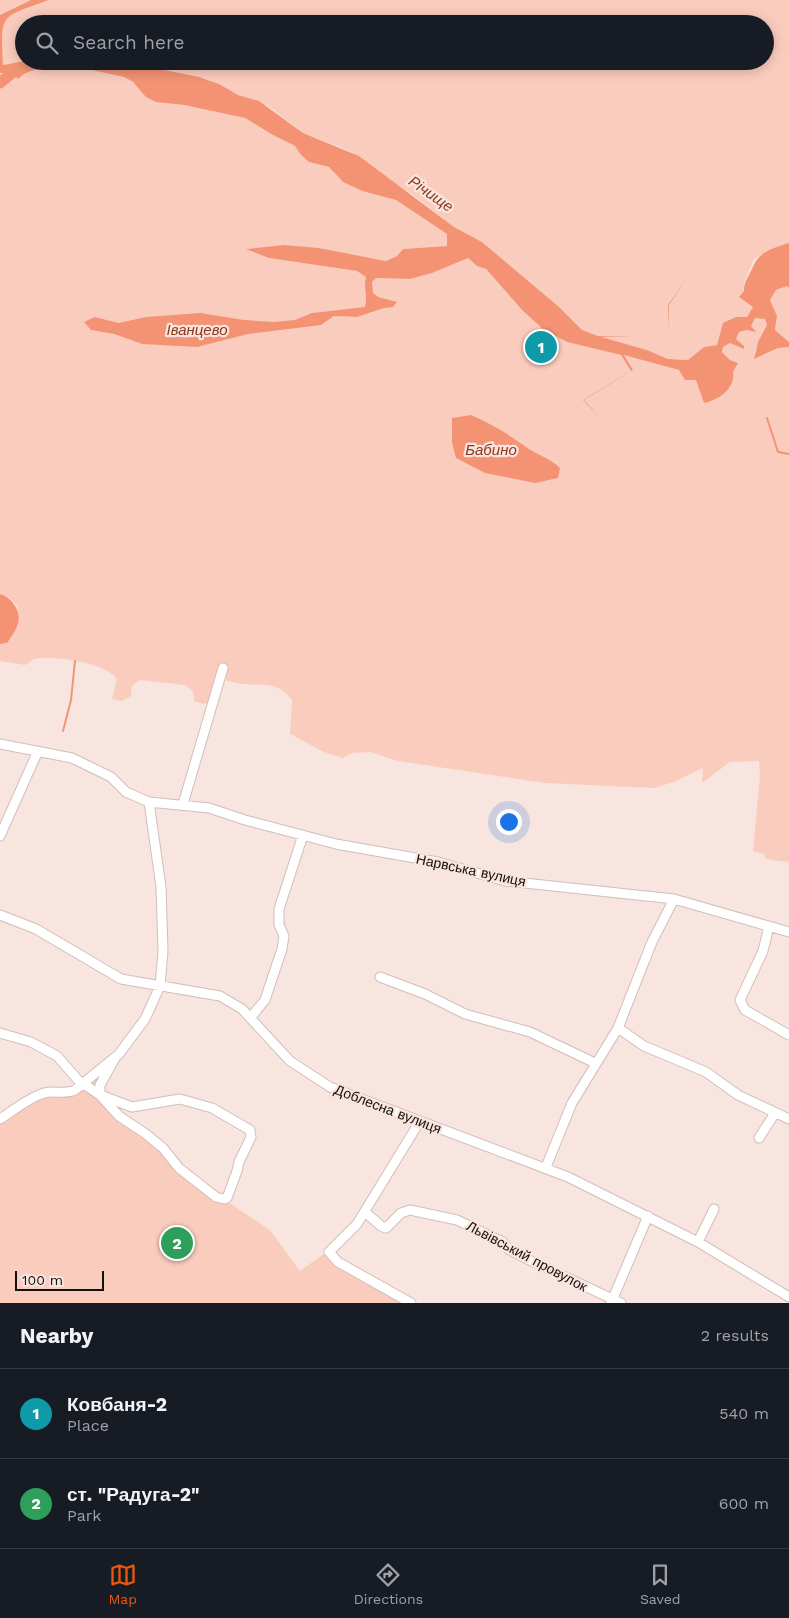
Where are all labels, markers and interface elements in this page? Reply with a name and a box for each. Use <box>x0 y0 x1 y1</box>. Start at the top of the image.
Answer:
search box <box>15 15 774 70</box>
icon: search <box>33 29 61 57</box>
text: Search here <box>73 31 184 54</box>
water label: Річище <box>405 172 457 216</box>
water label: Іванцево <box>166 321 228 339</box>
pin: 1 <box>525 328 557 366</box>
water label: Бабино <box>465 441 517 459</box>
your location <box>496 809 522 835</box>
street label: Нарвська вулиця <box>415 851 527 889</box>
street label: Доблесна вулиця <box>332 1081 444 1137</box>
street label: Львівський провулок <box>464 1217 591 1295</box>
pin: 2 <box>161 1224 193 1262</box>
scale bar <box>15 1268 104 1291</box>
text: 100 m <box>22 1272 63 1288</box>
text: Nearby <box>20 1323 93 1348</box>
text: 2 results <box>701 1326 769 1345</box>
text: Ковбаня-2 <box>67 1393 167 1416</box>
text: 1 <box>33 1404 39 1423</box>
text: 540 m <box>719 1404 769 1423</box>
text: Place <box>67 1416 109 1435</box>
text: ст. "Радуга-2" <box>67 1483 200 1506</box>
text: 2 <box>31 1494 41 1513</box>
text: 600 m <box>719 1494 769 1513</box>
text: Park <box>67 1506 101 1525</box>
tab: Map <box>108 1561 137 1607</box>
tab: Directions <box>354 1561 423 1607</box>
tab: Saved <box>640 1561 681 1607</box>

